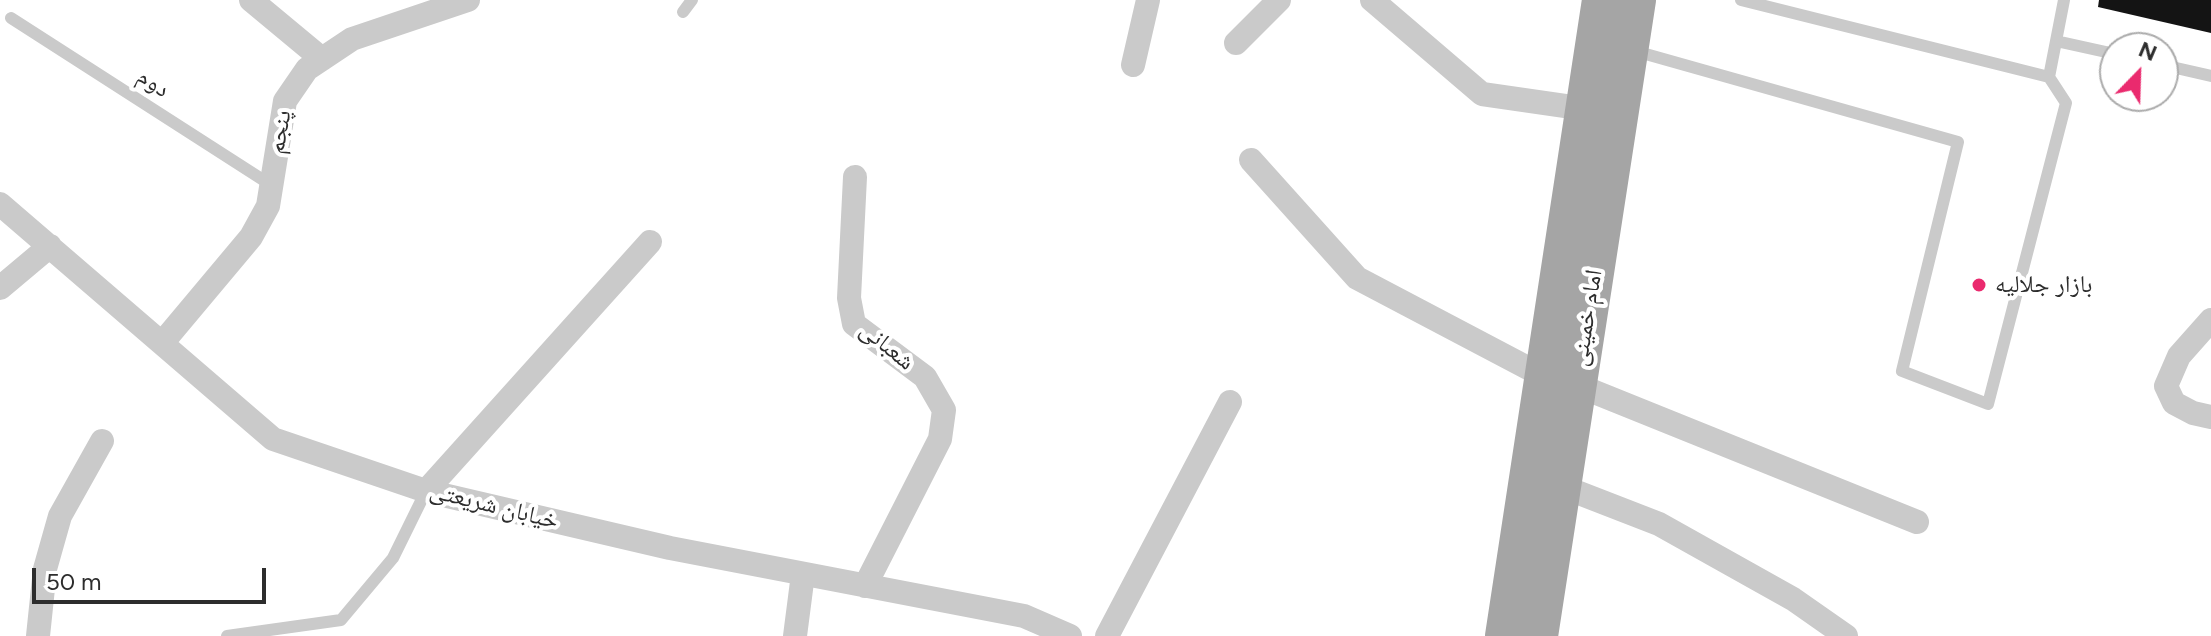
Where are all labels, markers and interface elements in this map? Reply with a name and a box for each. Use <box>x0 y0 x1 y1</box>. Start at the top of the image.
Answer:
north arrow <box>2099 32 2179 112</box>
text: N <box>2135 36 2161 67</box>
street label: دوم <box>131 62 175 104</box>
street label: پنجم <box>262 108 298 156</box>
street label: امام خمینی <box>1565 267 1609 369</box>
place label: بازار جلالیه <box>1995 271 2092 299</box>
marker: بازار جلالیه <box>1970 276 1988 294</box>
street label: شعبانی <box>854 315 920 377</box>
street label: خیابان شریعتی <box>427 476 561 536</box>
scale bar <box>36 552 270 602</box>
text: 50 m <box>46 567 102 596</box>

